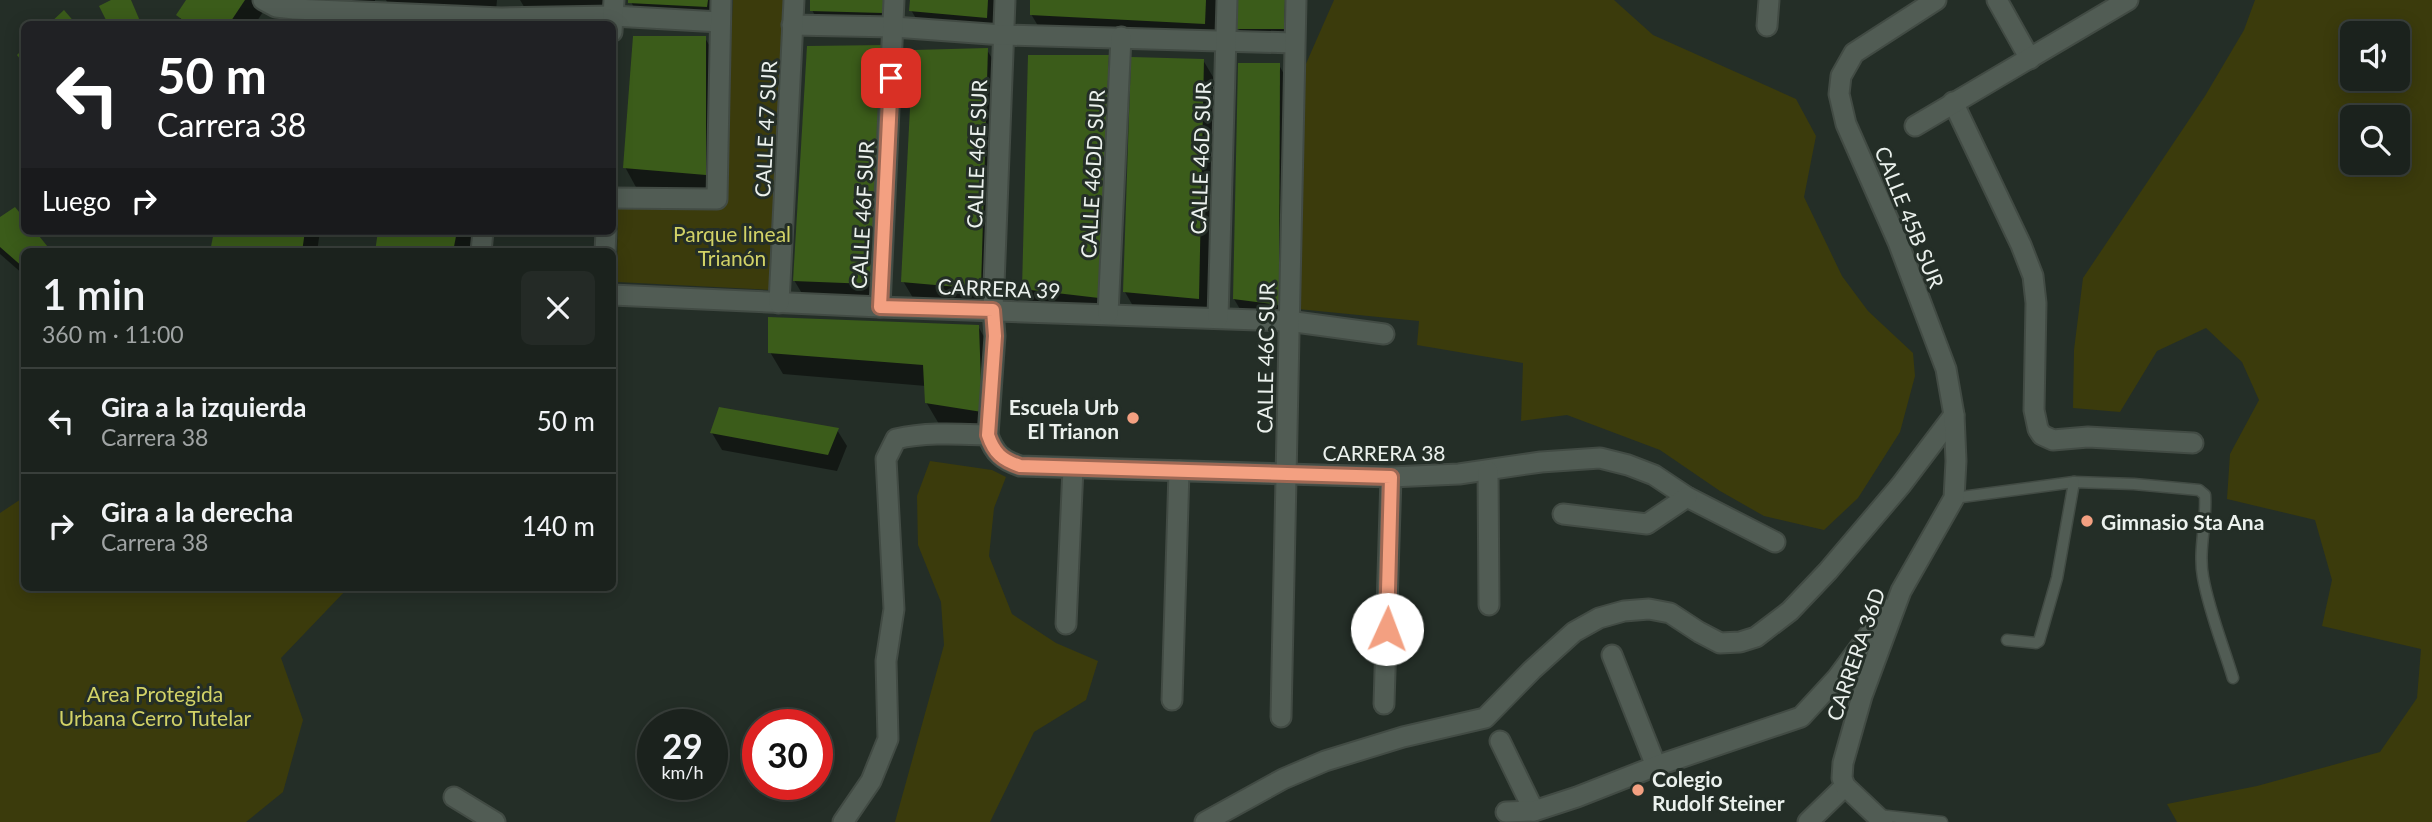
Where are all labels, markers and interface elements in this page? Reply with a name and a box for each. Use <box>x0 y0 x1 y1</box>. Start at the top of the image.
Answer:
map controls <box>2340 21 2410 175</box>
button: sound <box>2340 21 2410 91</box>
text: 50 m <box>157 46 267 104</box>
pin <box>861 48 921 108</box>
icon: left <box>42 49 133 140</box>
street label: CALLE 47 SUR <box>749 59 781 198</box>
icon: arrive <box>872 59 910 97</box>
street label: CALLE 46E SUR <box>961 78 991 229</box>
street label: CALLE 46D SUR <box>1185 80 1215 235</box>
street label: CALLE 46DD SUR <box>1075 88 1109 259</box>
text: Carrera 38 <box>157 105 306 144</box>
button: search <box>2340 105 2410 175</box>
street label: CALLE 46F SUR <box>846 139 878 290</box>
street label: CALLE 45B SUR <box>1870 142 1950 292</box>
icon: right <box>125 182 163 220</box>
text: Luego <box>42 185 111 217</box>
park label: Parque lineal Trianón <box>673 221 791 270</box>
text: 1 min <box>42 269 146 319</box>
button: close <box>521 271 595 345</box>
street label: CARRERA 39 <box>937 273 1061 303</box>
street label: CALLE 46C SUR <box>1251 281 1279 434</box>
text: 360 m · 11:00 <box>42 320 184 348</box>
text: Gira a la izquierda <box>101 391 307 423</box>
place label: Escuela Urb El Trianon <box>1009 394 1119 443</box>
icon: left <box>42 402 80 440</box>
text: 50 m <box>537 405 595 437</box>
marker: Escuela Urb El Trianon <box>1125 410 1141 426</box>
text: Carrera 38 <box>101 423 208 451</box>
street label: CARRERA 38 <box>1322 440 1446 465</box>
text: Gira a la derecha <box>101 496 293 528</box>
icon: right <box>42 507 80 545</box>
place label: Gimnasio Sta Ana <box>2101 509 2264 534</box>
text: 140 m <box>522 510 595 542</box>
marker: Gimnasio Sta Ana <box>2079 513 2095 529</box>
text: Carrera 38 <box>101 528 208 556</box>
street label: CARRERA 36D <box>1821 584 1889 724</box>
position arrow <box>1350 592 1424 666</box>
park label: Area Protegida Urbana Cerro Tutelar <box>59 681 252 730</box>
speed limit sign: 30 <box>742 709 833 800</box>
text: 29 <box>662 724 703 766</box>
text: km/h <box>661 761 704 783</box>
place label: Colegio Rudolf Steiner <box>1652 766 1785 815</box>
marker: Colegio Rudolf Steiner <box>1630 782 1646 798</box>

